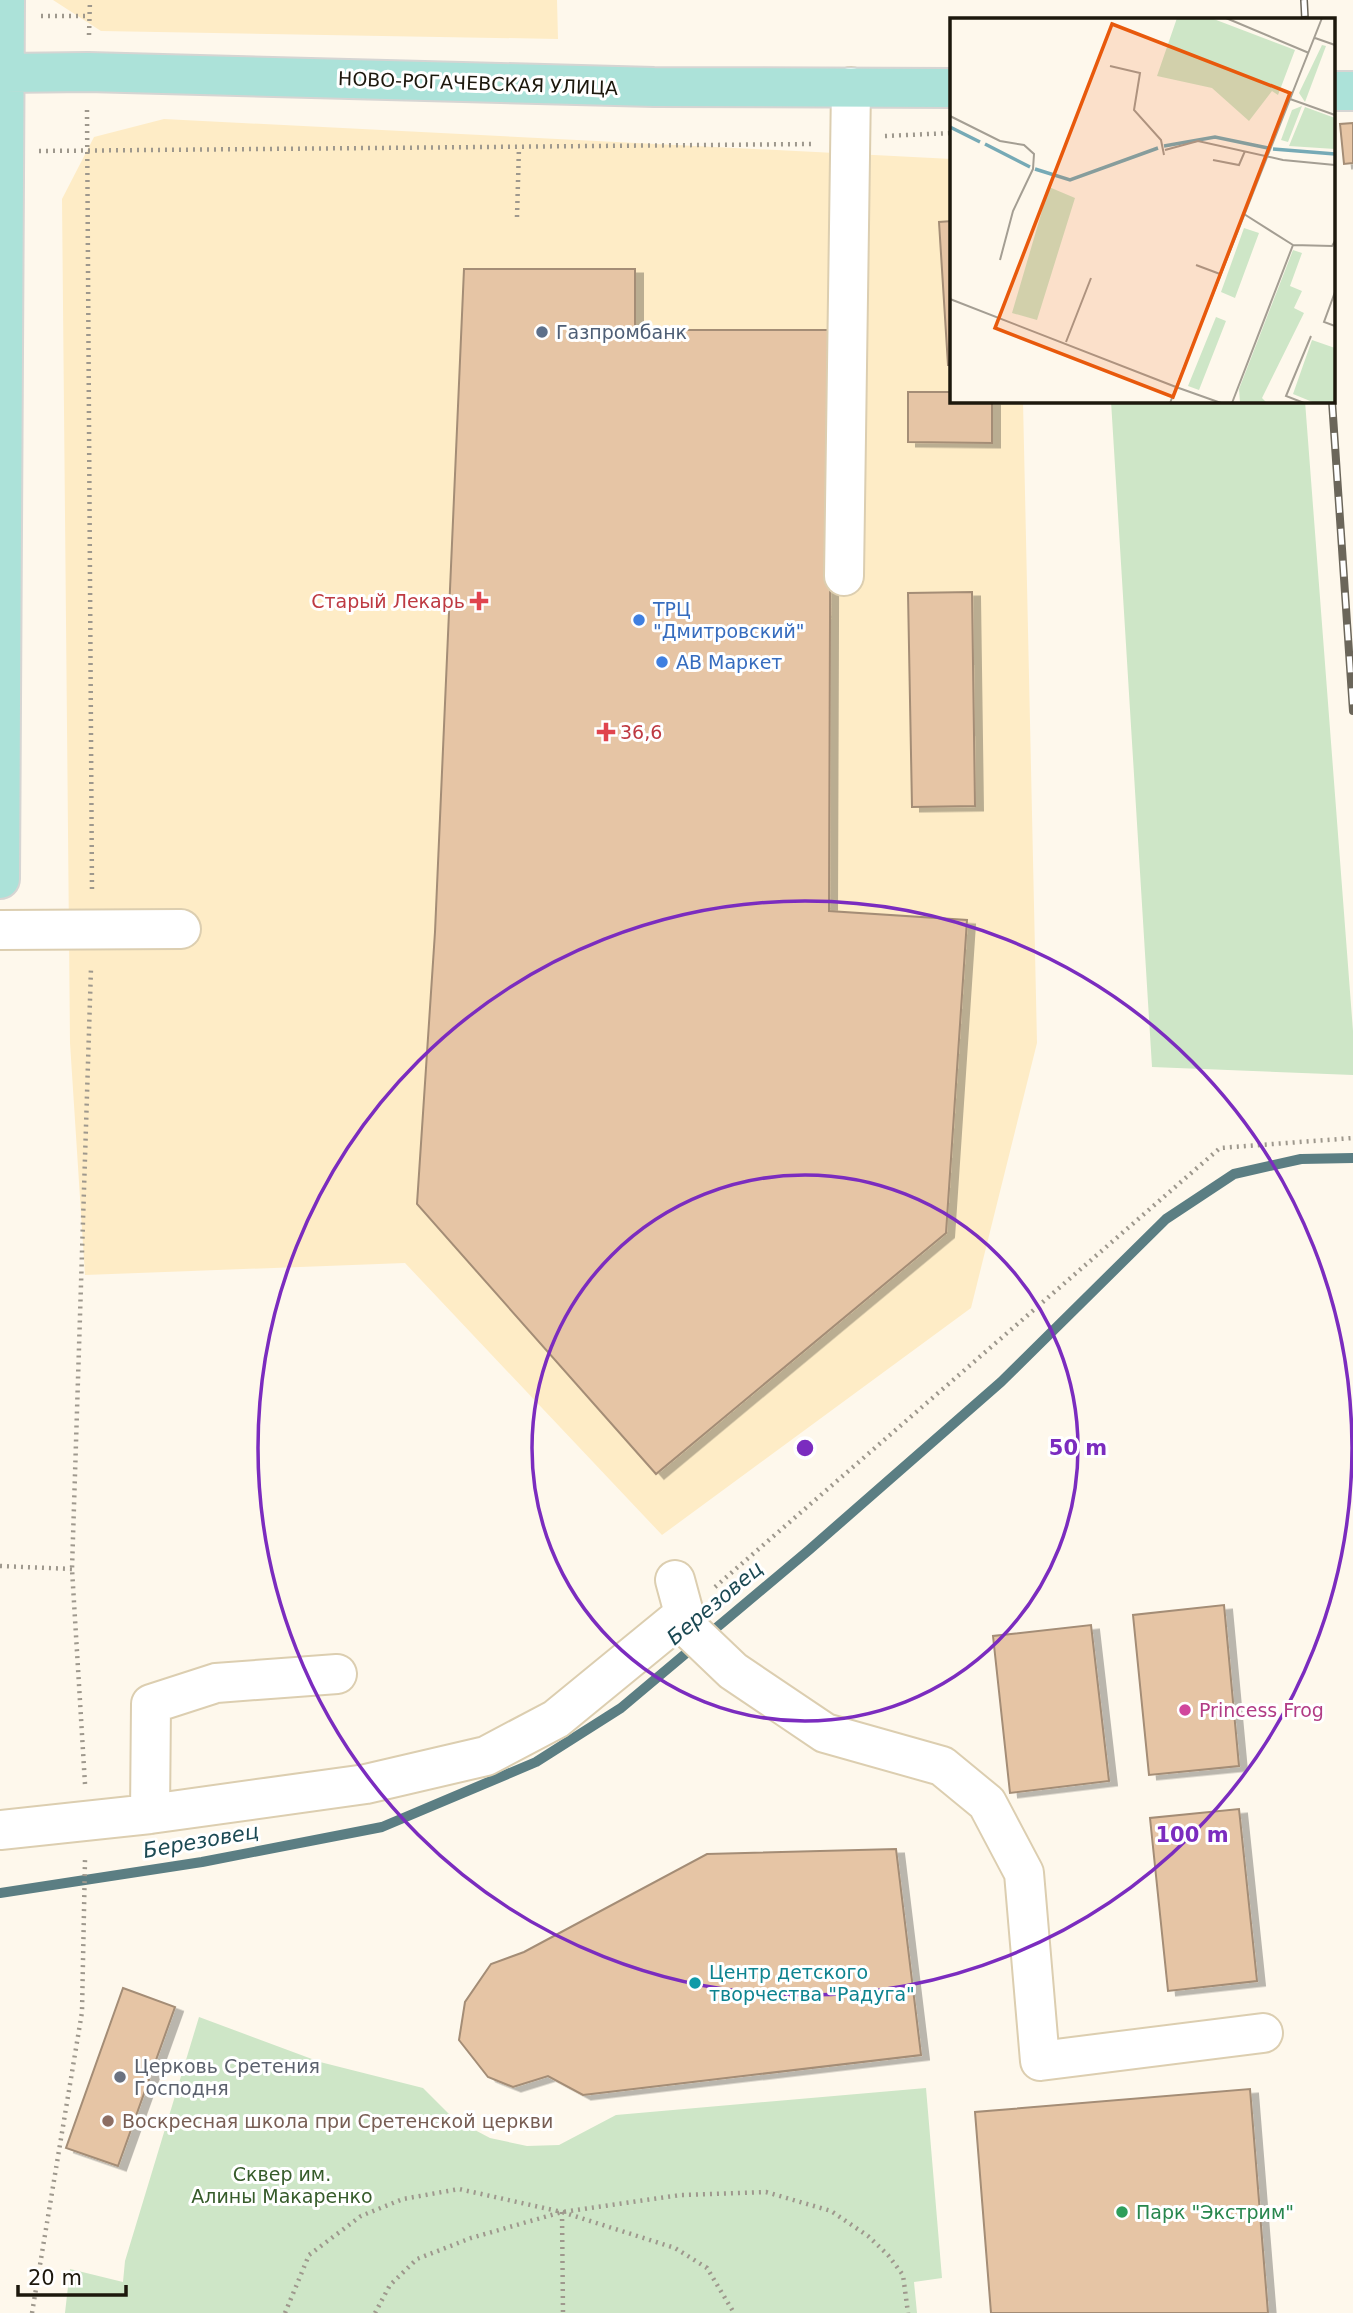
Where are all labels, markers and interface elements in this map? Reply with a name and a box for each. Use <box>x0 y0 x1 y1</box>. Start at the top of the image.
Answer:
inset map <box>950 18 1336 402</box>
street label: НОВО-РОГАЧЕВСКАЯ УЛИЦА <box>338 67 618 99</box>
place label: Газпромбанк <box>556 321 687 343</box>
marker: Газпромбанк <box>534 324 550 340</box>
place label: Старый Лекарь <box>311 590 465 612</box>
marker: Старый Лекарь <box>471 593 487 609</box>
place label: ТРЦ "Дмитровский" <box>652 598 805 642</box>
marker: ТРЦ "Дмитровский" <box>631 612 647 628</box>
place label: АВ Маркет <box>676 651 782 673</box>
marker: АВ Маркет <box>654 654 670 670</box>
place label: 36,6 <box>620 721 662 743</box>
marker: 36,6 <box>598 724 614 740</box>
centre of rings <box>793 1436 817 1460</box>
text: 50 m <box>1049 1436 1107 1460</box>
water label: Березовец <box>662 1556 768 1650</box>
place label: Princess Frog <box>1199 1699 1324 1721</box>
marker: Princess Frog <box>1177 1702 1193 1718</box>
water label: Березовец <box>141 1819 261 1863</box>
text: 100 m <box>1155 1823 1229 1847</box>
place label: Центр детского творчества "Радуга" <box>709 1961 915 2005</box>
marker: Центр детского творчества "Радуга" <box>687 1975 703 1991</box>
place label: Церковь Сретения Господня <box>134 2055 320 2099</box>
marker: Церковь Сретения Господня <box>112 2069 128 2085</box>
place label: Воскресная школа при Сретенской церкви <box>122 2110 553 2132</box>
marker: Воскресная школа при Сретенской церкви <box>100 2113 116 2129</box>
park label: Сквер им. Алины Макаренко <box>191 2163 373 2207</box>
place label: Парк "Экстрим" <box>1136 2201 1294 2223</box>
marker: Парк "Экстрим" <box>1114 2204 1130 2220</box>
scale bar <box>18 2254 126 2298</box>
text: 20 m <box>28 2266 82 2290</box>

